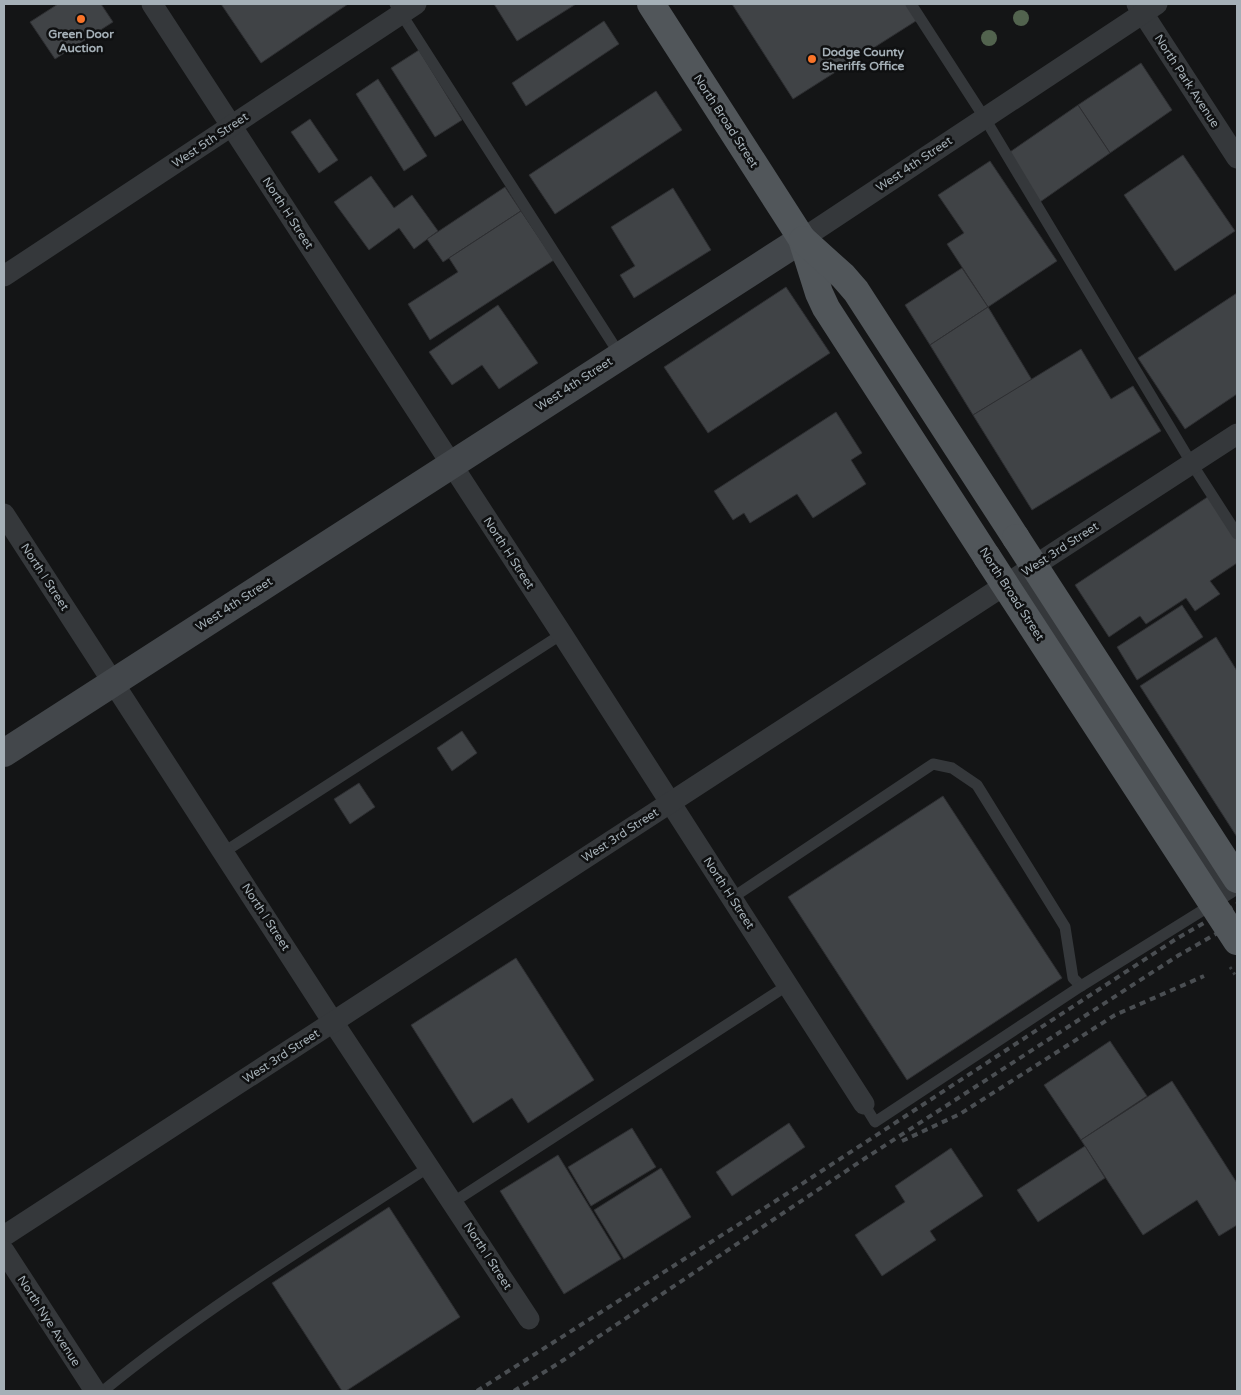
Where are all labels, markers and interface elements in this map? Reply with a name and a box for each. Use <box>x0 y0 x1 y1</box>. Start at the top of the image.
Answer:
marker: Green Door Auction <box>75 13 87 25</box>
place label: Green Door Auction <box>48 27 114 55</box>
street label: North Park Avenue <box>1152 32 1222 130</box>
place label: Dodge County Sheriffs Office <box>822 45 905 73</box>
marker: Dodge County Sheriffs Office <box>806 53 818 65</box>
street label: North Broad Street <box>691 72 762 170</box>
street label: West 5th Street <box>169 109 251 171</box>
street label: West 4th Street <box>873 133 955 195</box>
street label: North H Street <box>260 174 317 252</box>
street label: West 4th Street <box>533 354 615 414</box>
street label: North H Street <box>481 514 538 592</box>
street label: West 3rd Street <box>1019 519 1101 579</box>
street label: North I Street <box>18 541 72 614</box>
street label: North Broad Street <box>977 545 1048 643</box>
street label: West 4th Street <box>193 574 275 634</box>
street label: West 3rd Street <box>579 805 661 865</box>
street label: North H Street <box>701 854 758 932</box>
street label: North I Street <box>239 881 293 954</box>
street label: West 3rd Street <box>240 1026 322 1086</box>
street label: North I Street <box>461 1220 515 1293</box>
street label: North Nye Avenue <box>15 1273 84 1369</box>

